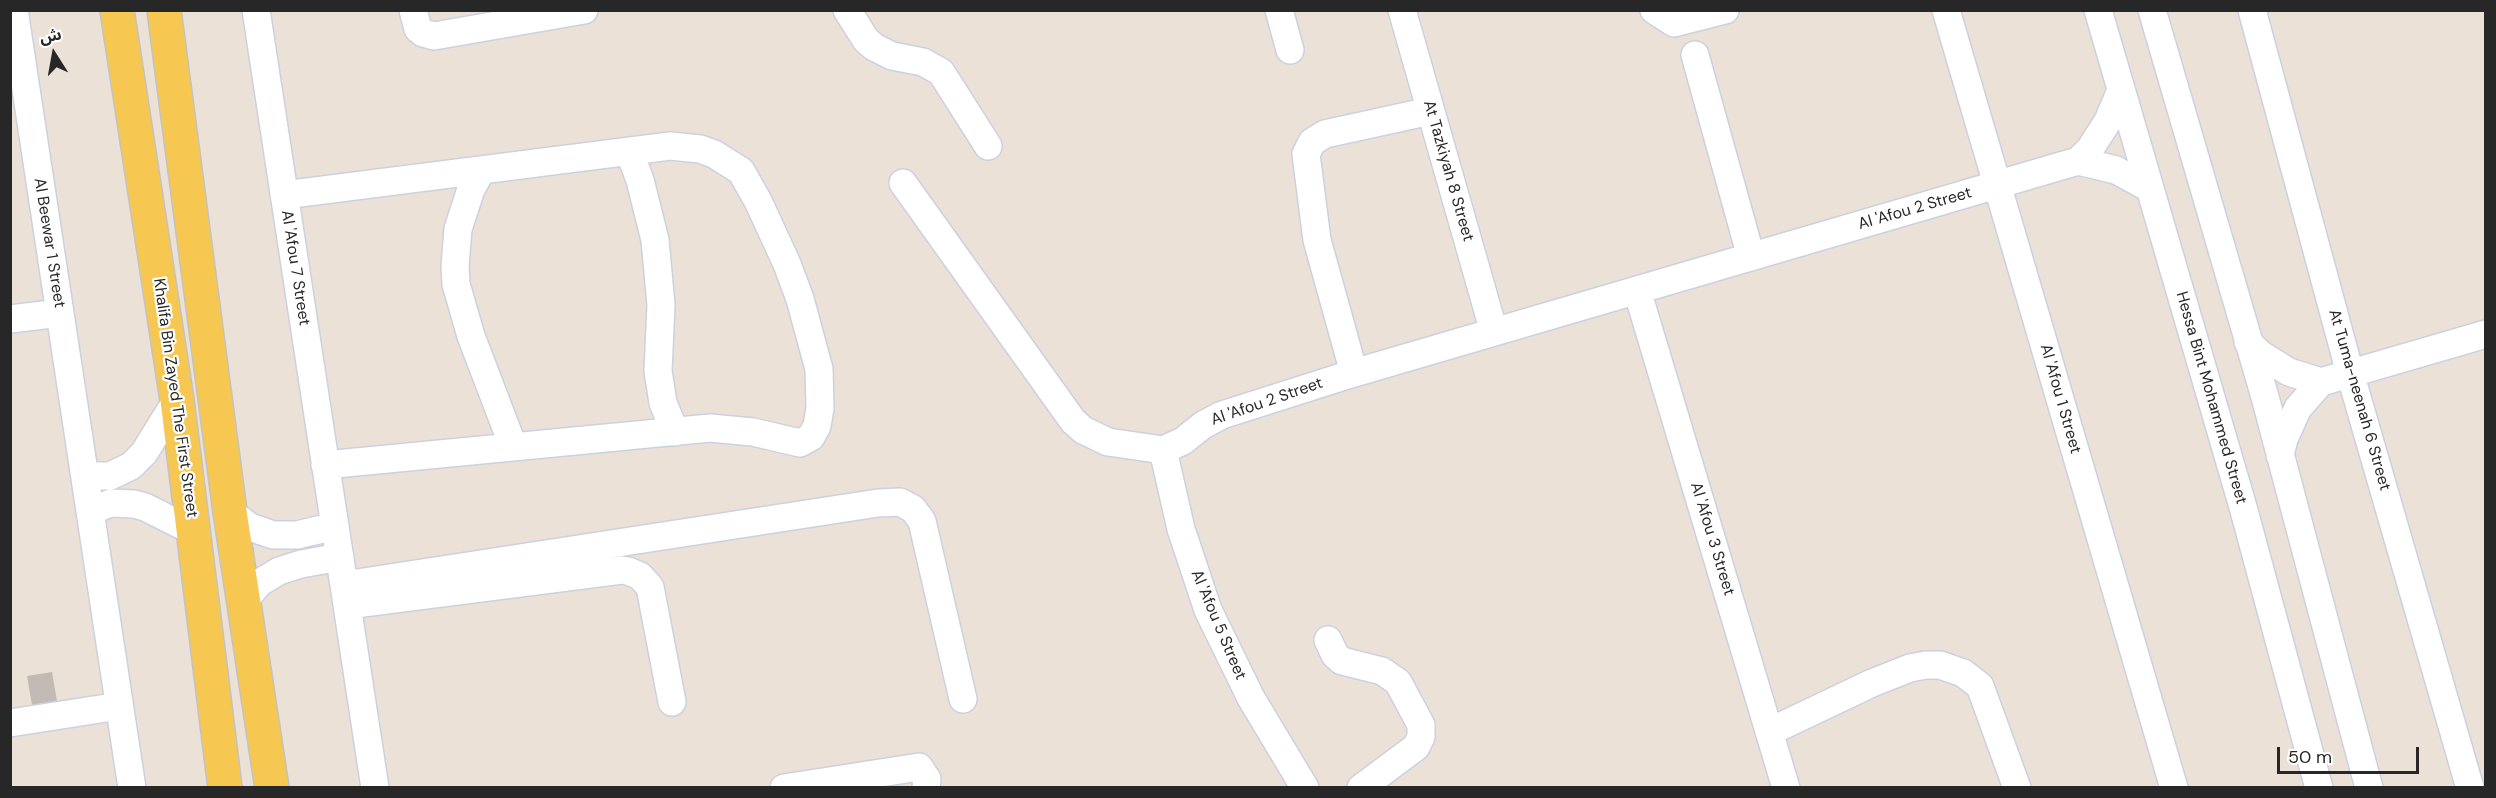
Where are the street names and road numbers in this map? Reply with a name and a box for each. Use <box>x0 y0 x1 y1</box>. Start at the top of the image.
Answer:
street label: At Tazkiyah 8 Street <box>1419 98 1477 244</box>
street label: Al Beewar 1 Street <box>29 177 69 309</box>
street label: Al 'Afou 2 Street <box>1856 184 1974 234</box>
street label: Al 'Afou 7 Street <box>276 209 314 327</box>
street label: Khalifa Bin Zayed The First Street <box>149 277 201 519</box>
street label: Hessa Bint Mohammed Street <box>2171 289 2251 507</box>
street label: At Tuma-neenah 6 Street <box>2324 307 2394 493</box>
street label: Al 'Afou 1 Street <box>2035 342 2085 456</box>
street label: Al 'Afou 2 Street <box>1208 374 1326 430</box>
street label: Al 'Afou 3 Street <box>1686 480 1738 598</box>
street label: Al 'Afou 5 Street <box>1186 567 1250 683</box>

